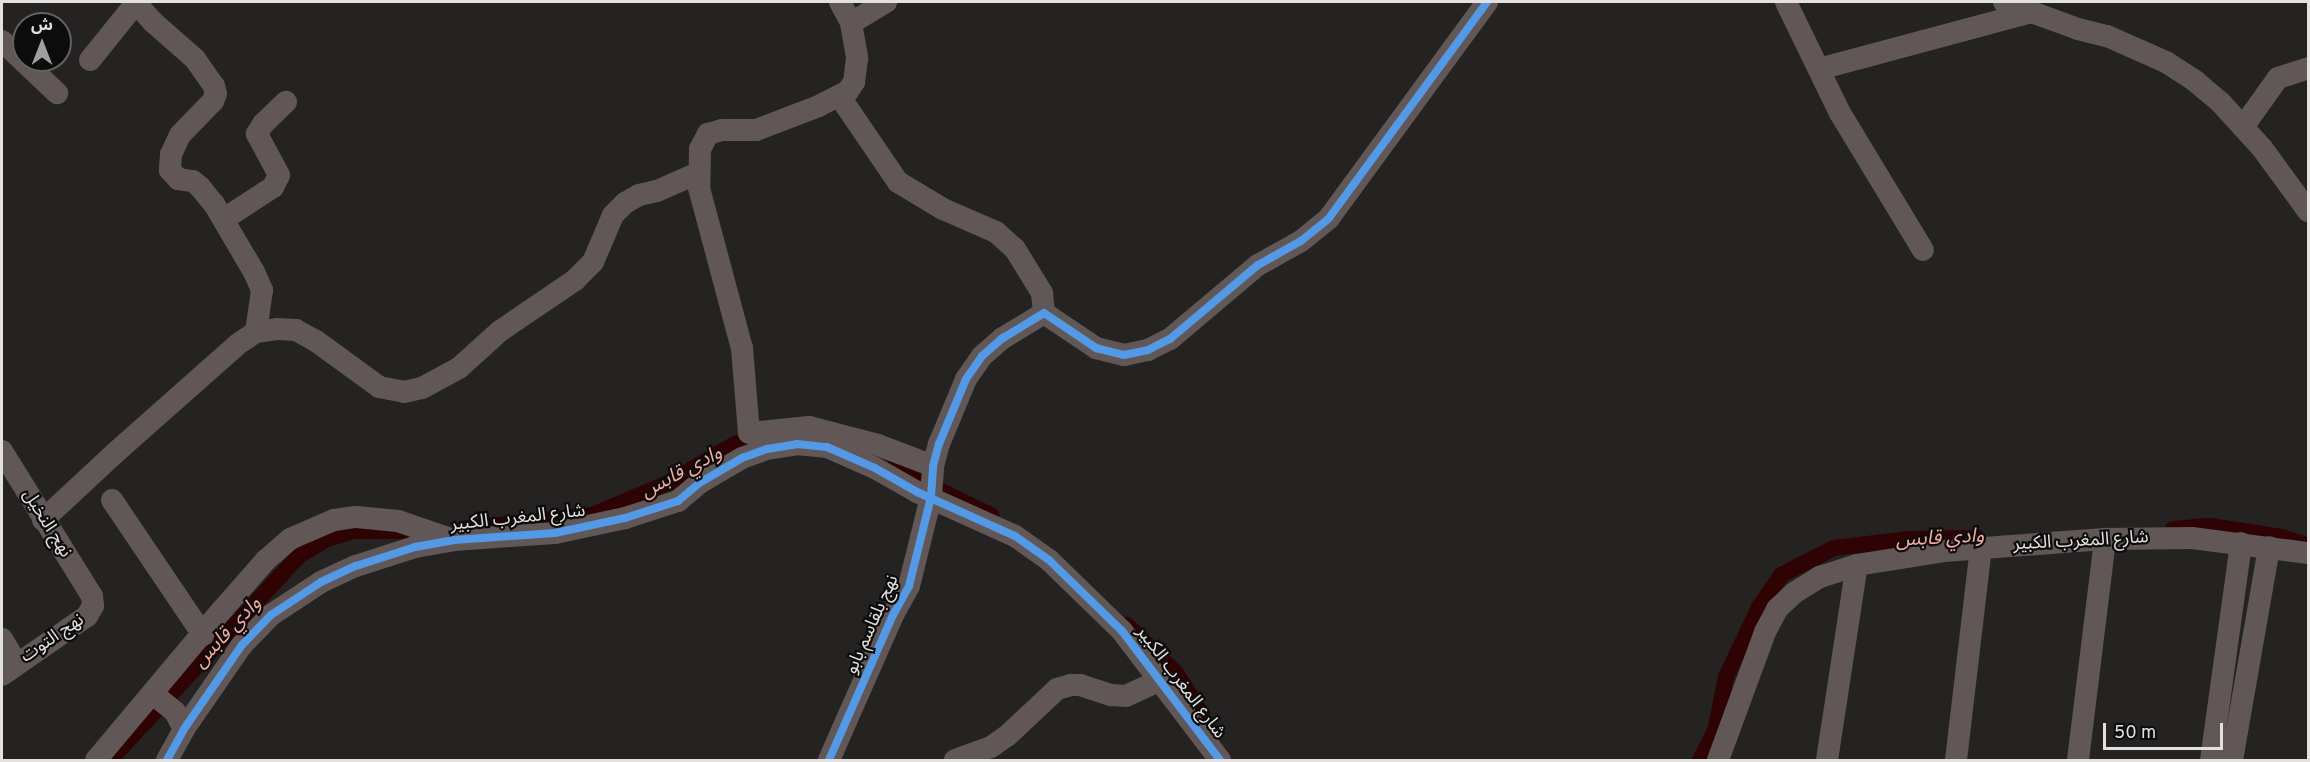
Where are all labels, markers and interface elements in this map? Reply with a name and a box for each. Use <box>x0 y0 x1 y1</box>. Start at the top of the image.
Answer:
north arrow <box>12 12 72 72</box>
text: ش <box>31 16 53 36</box>
water label: وادي قابس <box>637 442 727 504</box>
street label: نهج النخيل <box>17 486 75 562</box>
street label: شارع المغرب الكبير <box>450 501 586 537</box>
water label: وادي قابس <box>1895 525 1985 553</box>
street label: شارع المغرب الكبير <box>2013 528 2149 556</box>
street label: نهج بلقاسم بابو <box>842 572 904 678</box>
water label: وادي قابس <box>189 592 267 674</box>
street label: نهج التوت <box>17 610 89 668</box>
street label: شارع المغرب الكبير <box>1131 622 1229 744</box>
scale bar <box>2106 711 2226 749</box>
text: 50 m <box>2114 722 2156 745</box>

